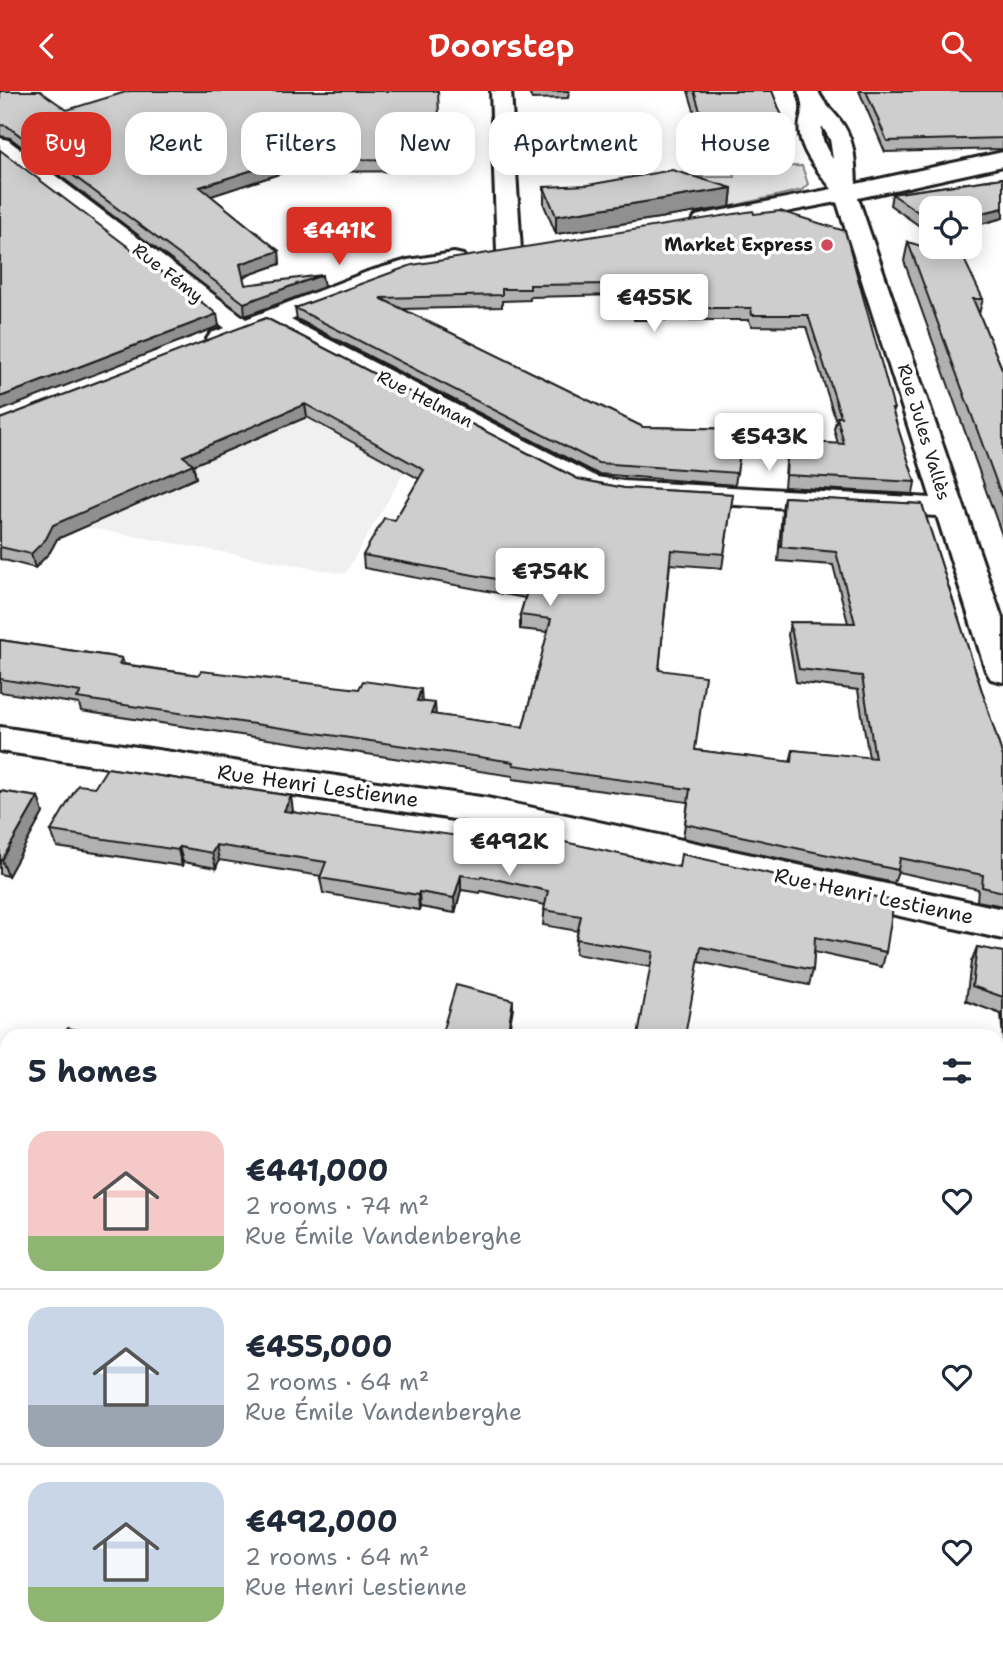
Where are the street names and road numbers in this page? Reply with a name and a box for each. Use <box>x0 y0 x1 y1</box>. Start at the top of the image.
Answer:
street label: Rue Fémy <box>128 238 208 308</box>
street label: Rue Jules Vallès <box>892 361 956 503</box>
street label: Rue Helman <box>373 365 477 433</box>
street label: Rue Henri Lestienne <box>216 758 420 814</box>
street label: Rue Henri Lestienne <box>772 861 976 931</box>

